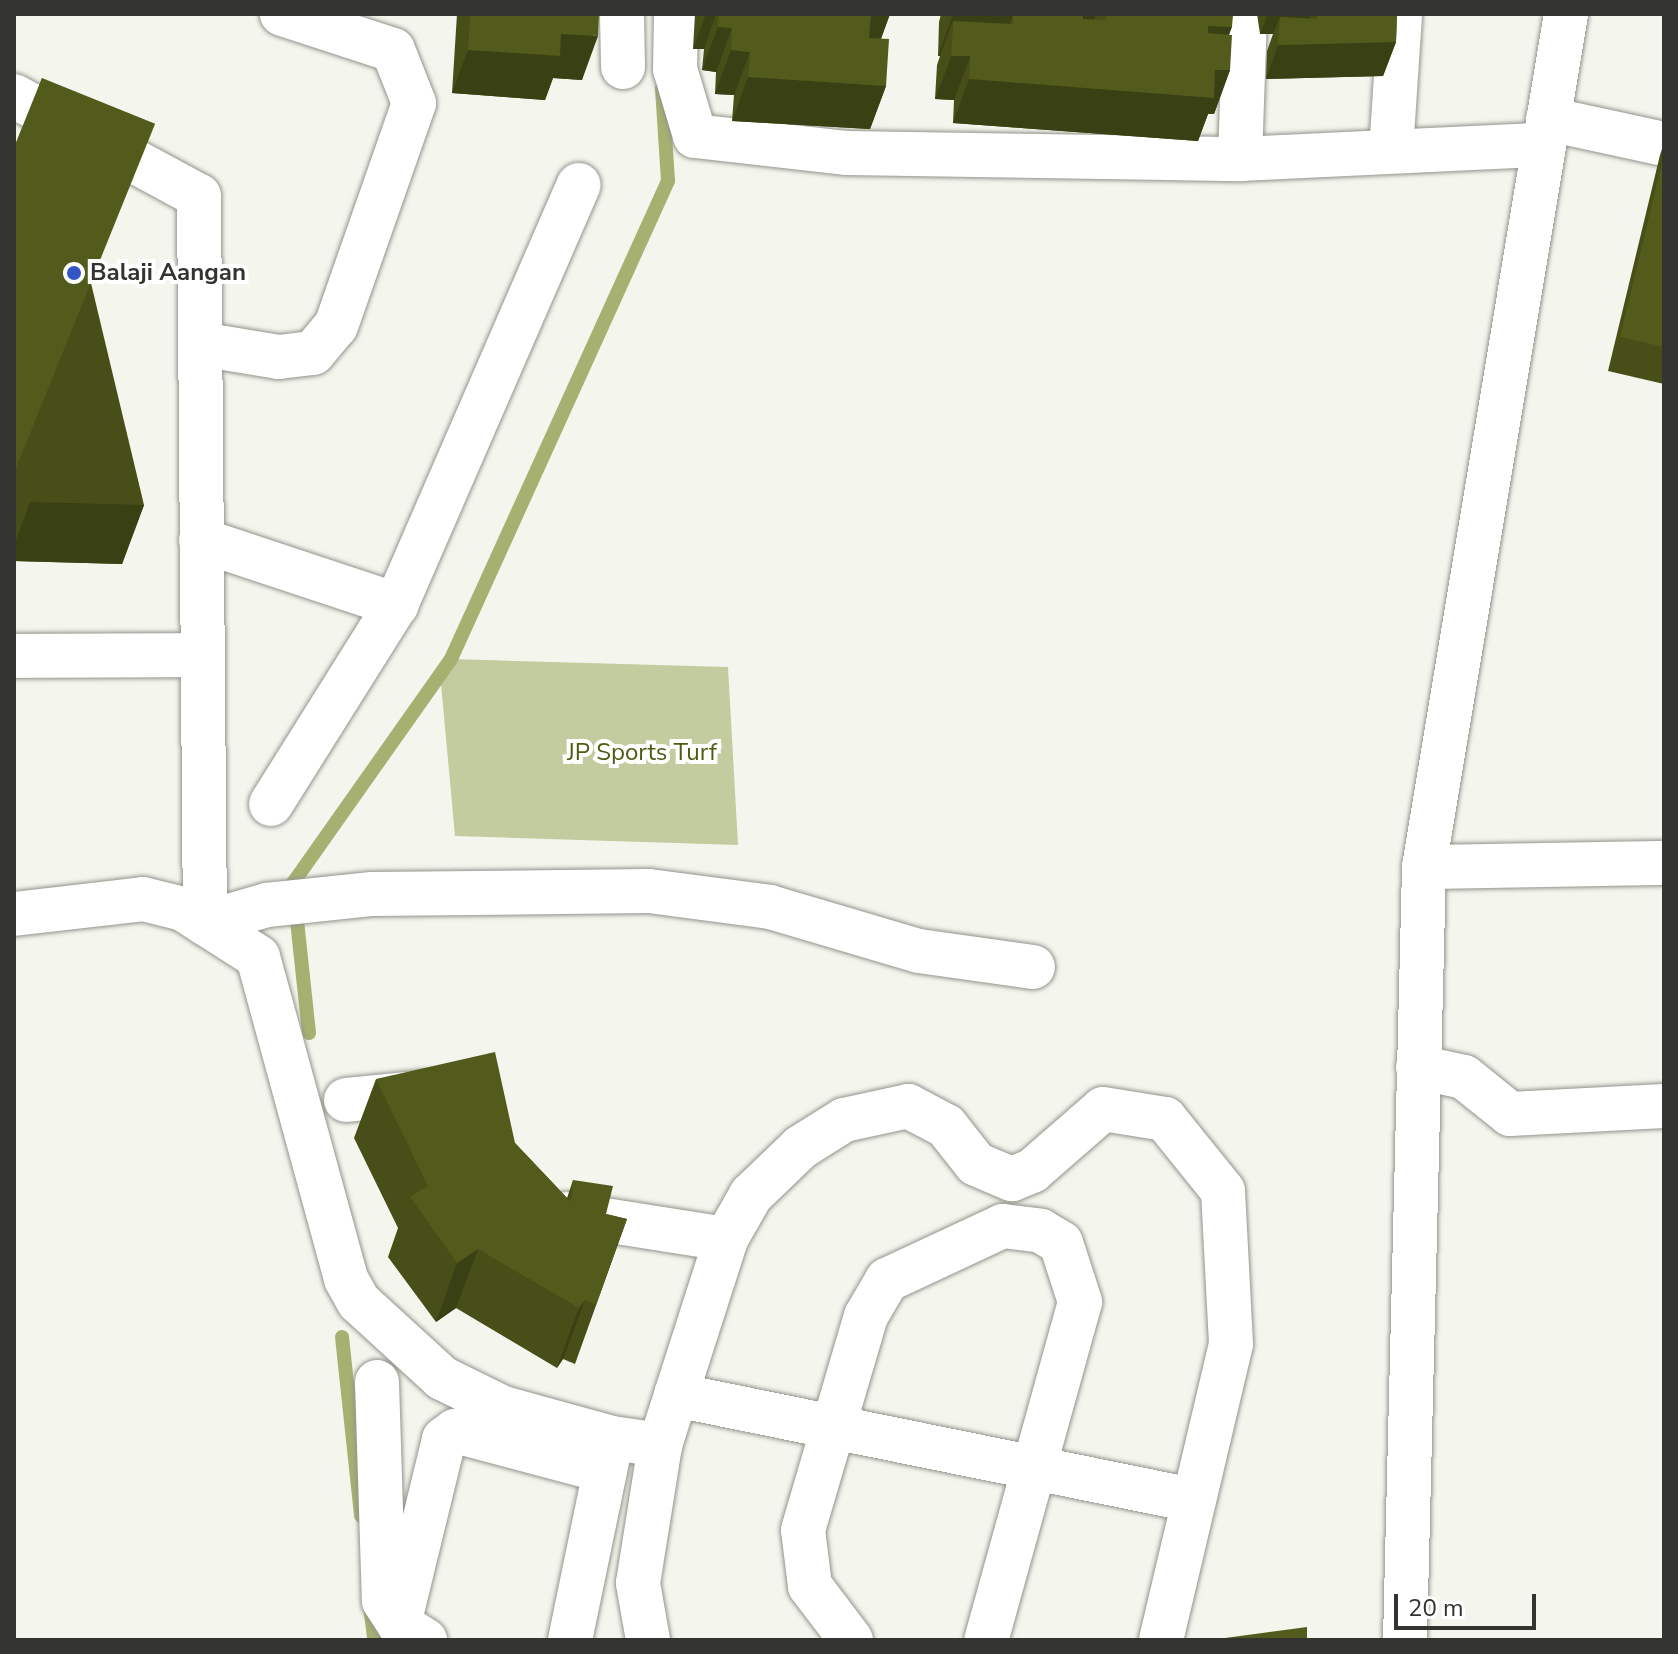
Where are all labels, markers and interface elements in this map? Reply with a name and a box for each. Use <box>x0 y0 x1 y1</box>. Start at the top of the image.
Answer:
place label: Balaji Aangan <box>90 259 246 287</box>
marker: Balaji Aangan <box>65 264 83 282</box>
park label: JP Sports Turf <box>567 739 717 767</box>
scale bar <box>1398 1578 1540 1628</box>
text: 20 m <box>1408 1592 1464 1624</box>

